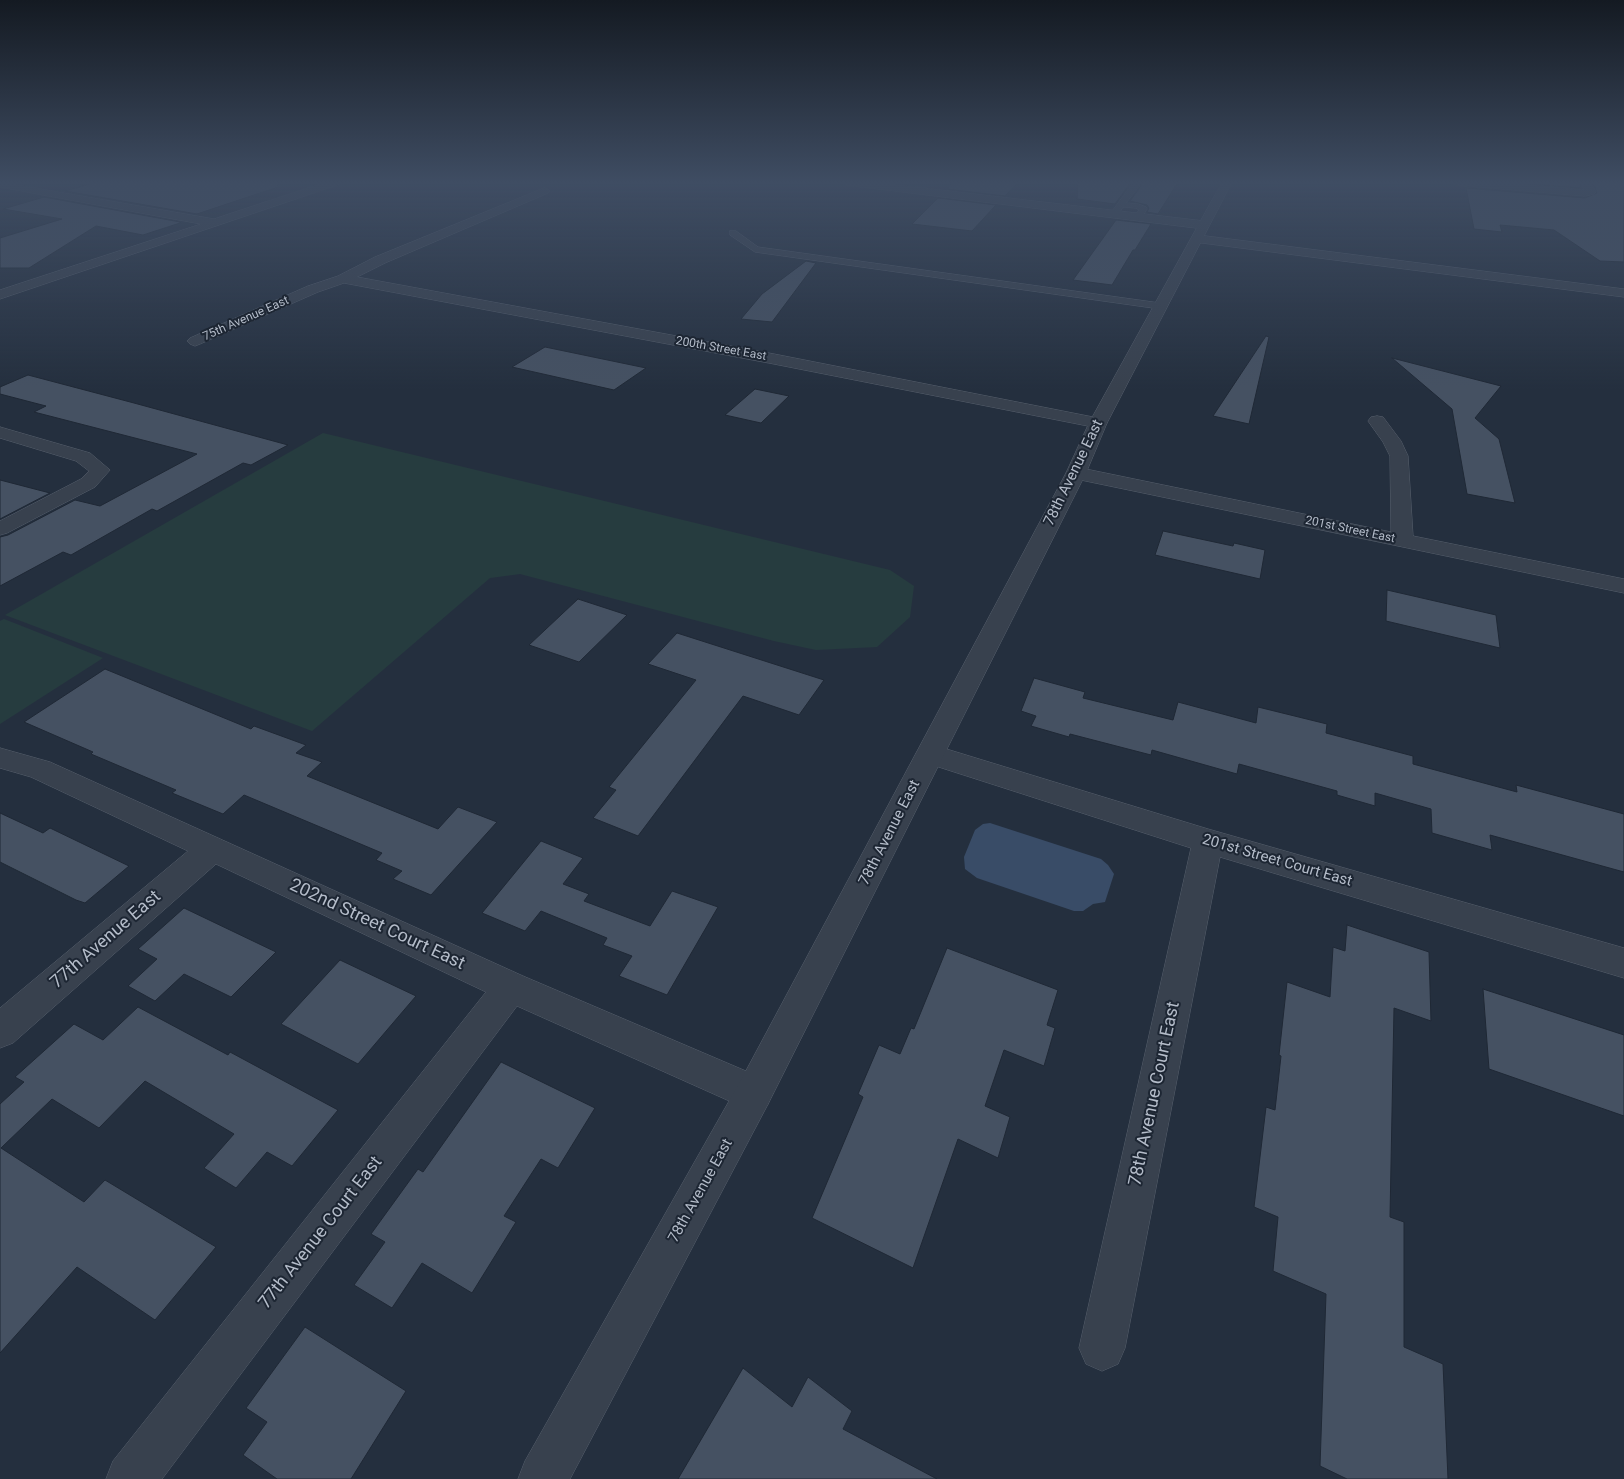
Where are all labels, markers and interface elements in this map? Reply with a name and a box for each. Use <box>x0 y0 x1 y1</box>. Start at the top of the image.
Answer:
street label: 75th Avenue East <box>201 294 291 344</box>
street label: 200th Street East <box>675 334 767 364</box>
street label: 78th Avenue East <box>1041 417 1107 529</box>
street label: 201st Street East <box>1304 513 1396 547</box>
street label: 78th Avenue East <box>856 777 924 889</box>
street label: 201st Street Court East <box>1200 831 1354 891</box>
street label: 202nd Street Court East <box>286 875 468 975</box>
street label: 77th Avenue East <box>46 886 166 994</box>
street label: 78th Avenue Court East <box>1125 1000 1185 1188</box>
street label: 78th Avenue East <box>665 1136 737 1246</box>
street label: 77th Avenue Court East <box>255 1152 387 1314</box>

